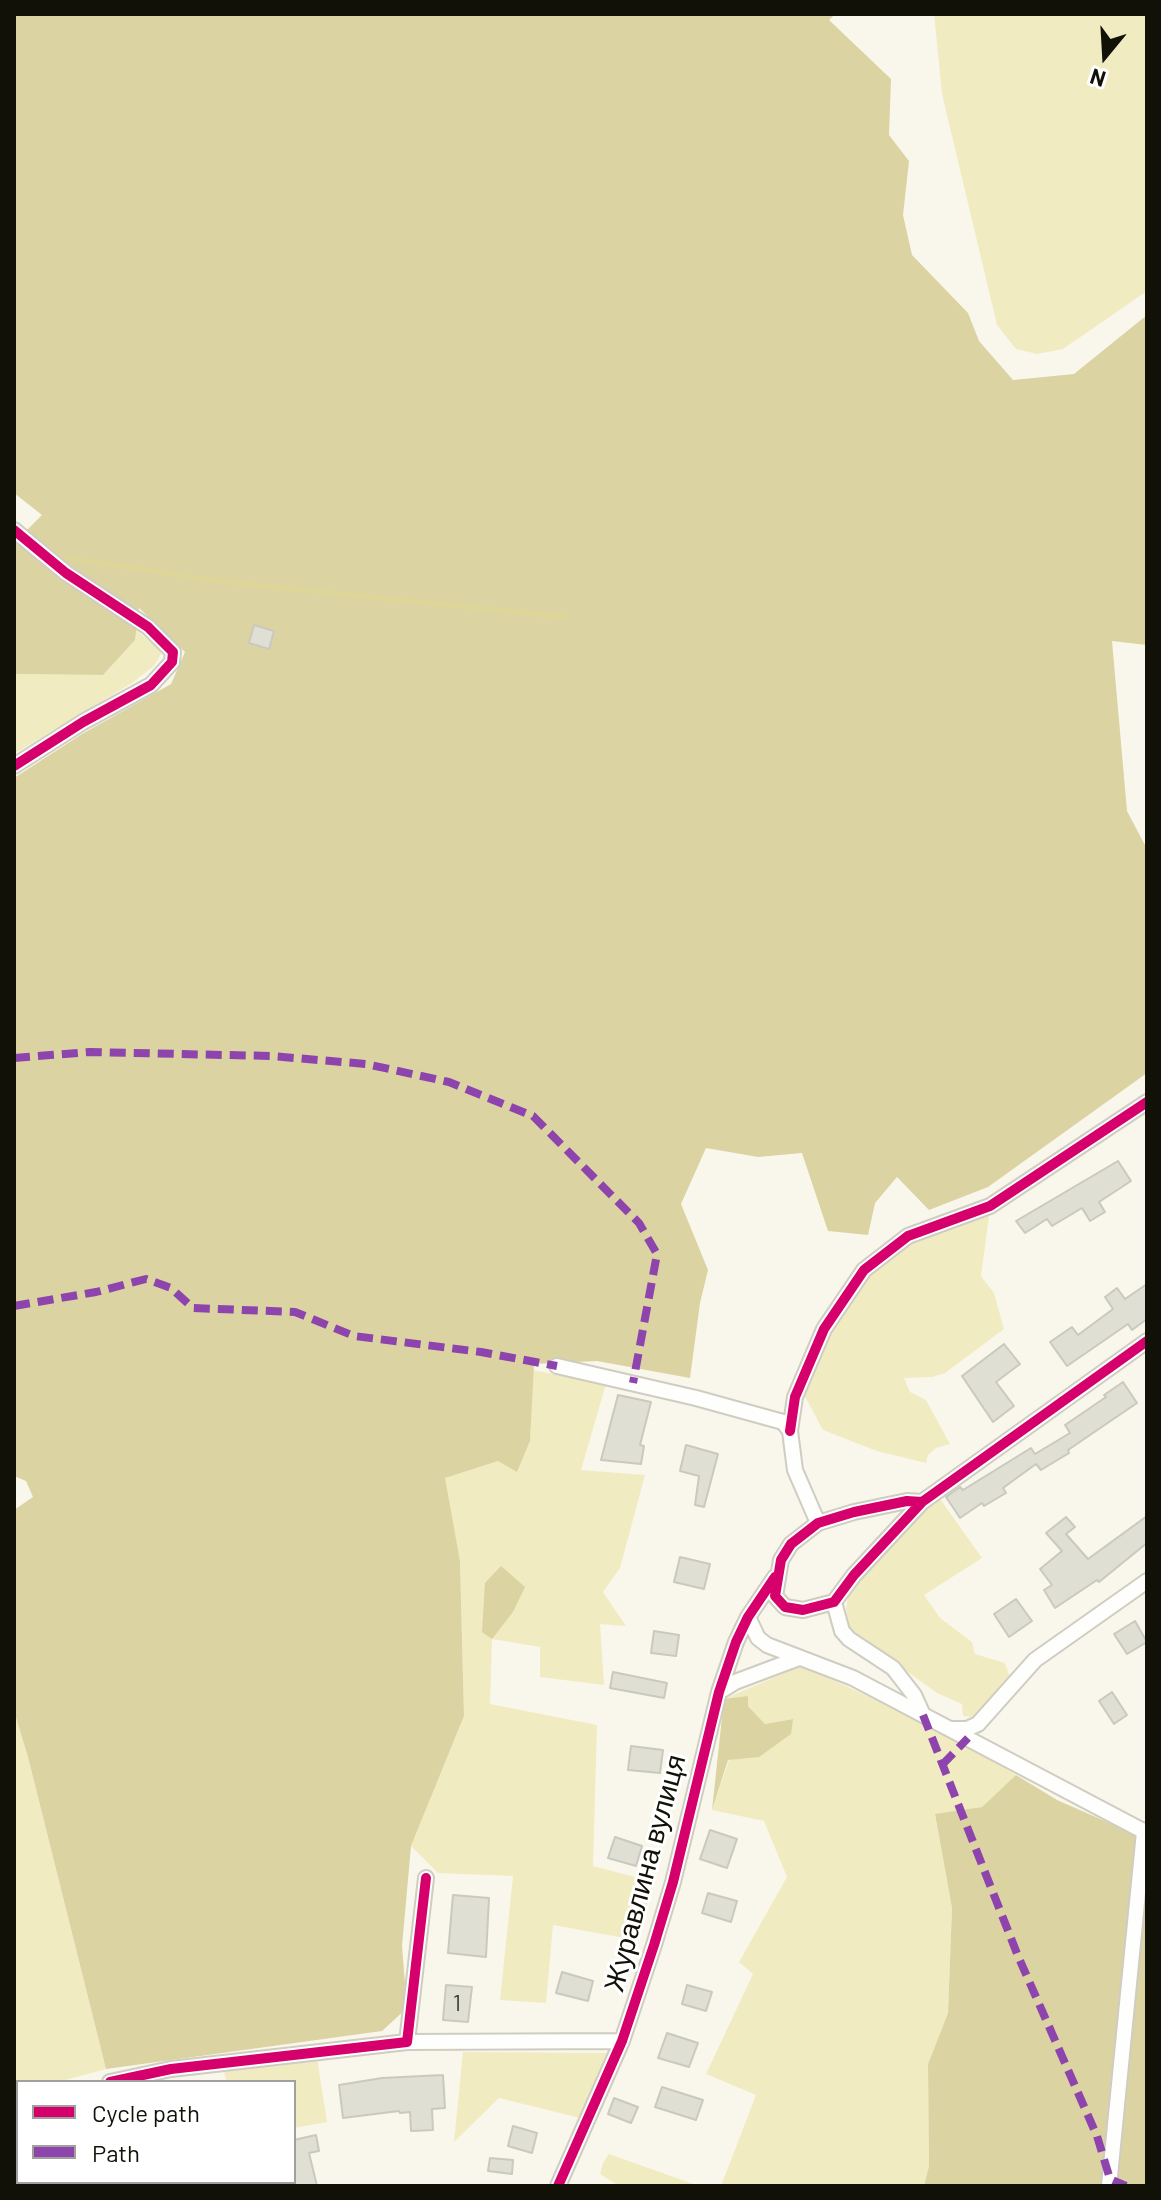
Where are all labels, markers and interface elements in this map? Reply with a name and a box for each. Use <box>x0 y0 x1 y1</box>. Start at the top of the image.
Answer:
north arrow <box>1065 16 1145 96</box>
text: N <box>1087 64 1109 93</box>
street label: Журавлина вулиця <box>597 1751 693 1995</box>
house number: 1 <box>453 1989 461 2017</box>
legend <box>16 2080 296 2184</box>
text: Cycle path <box>92 2098 200 2127</box>
text: Path <box>92 2138 140 2167</box>

